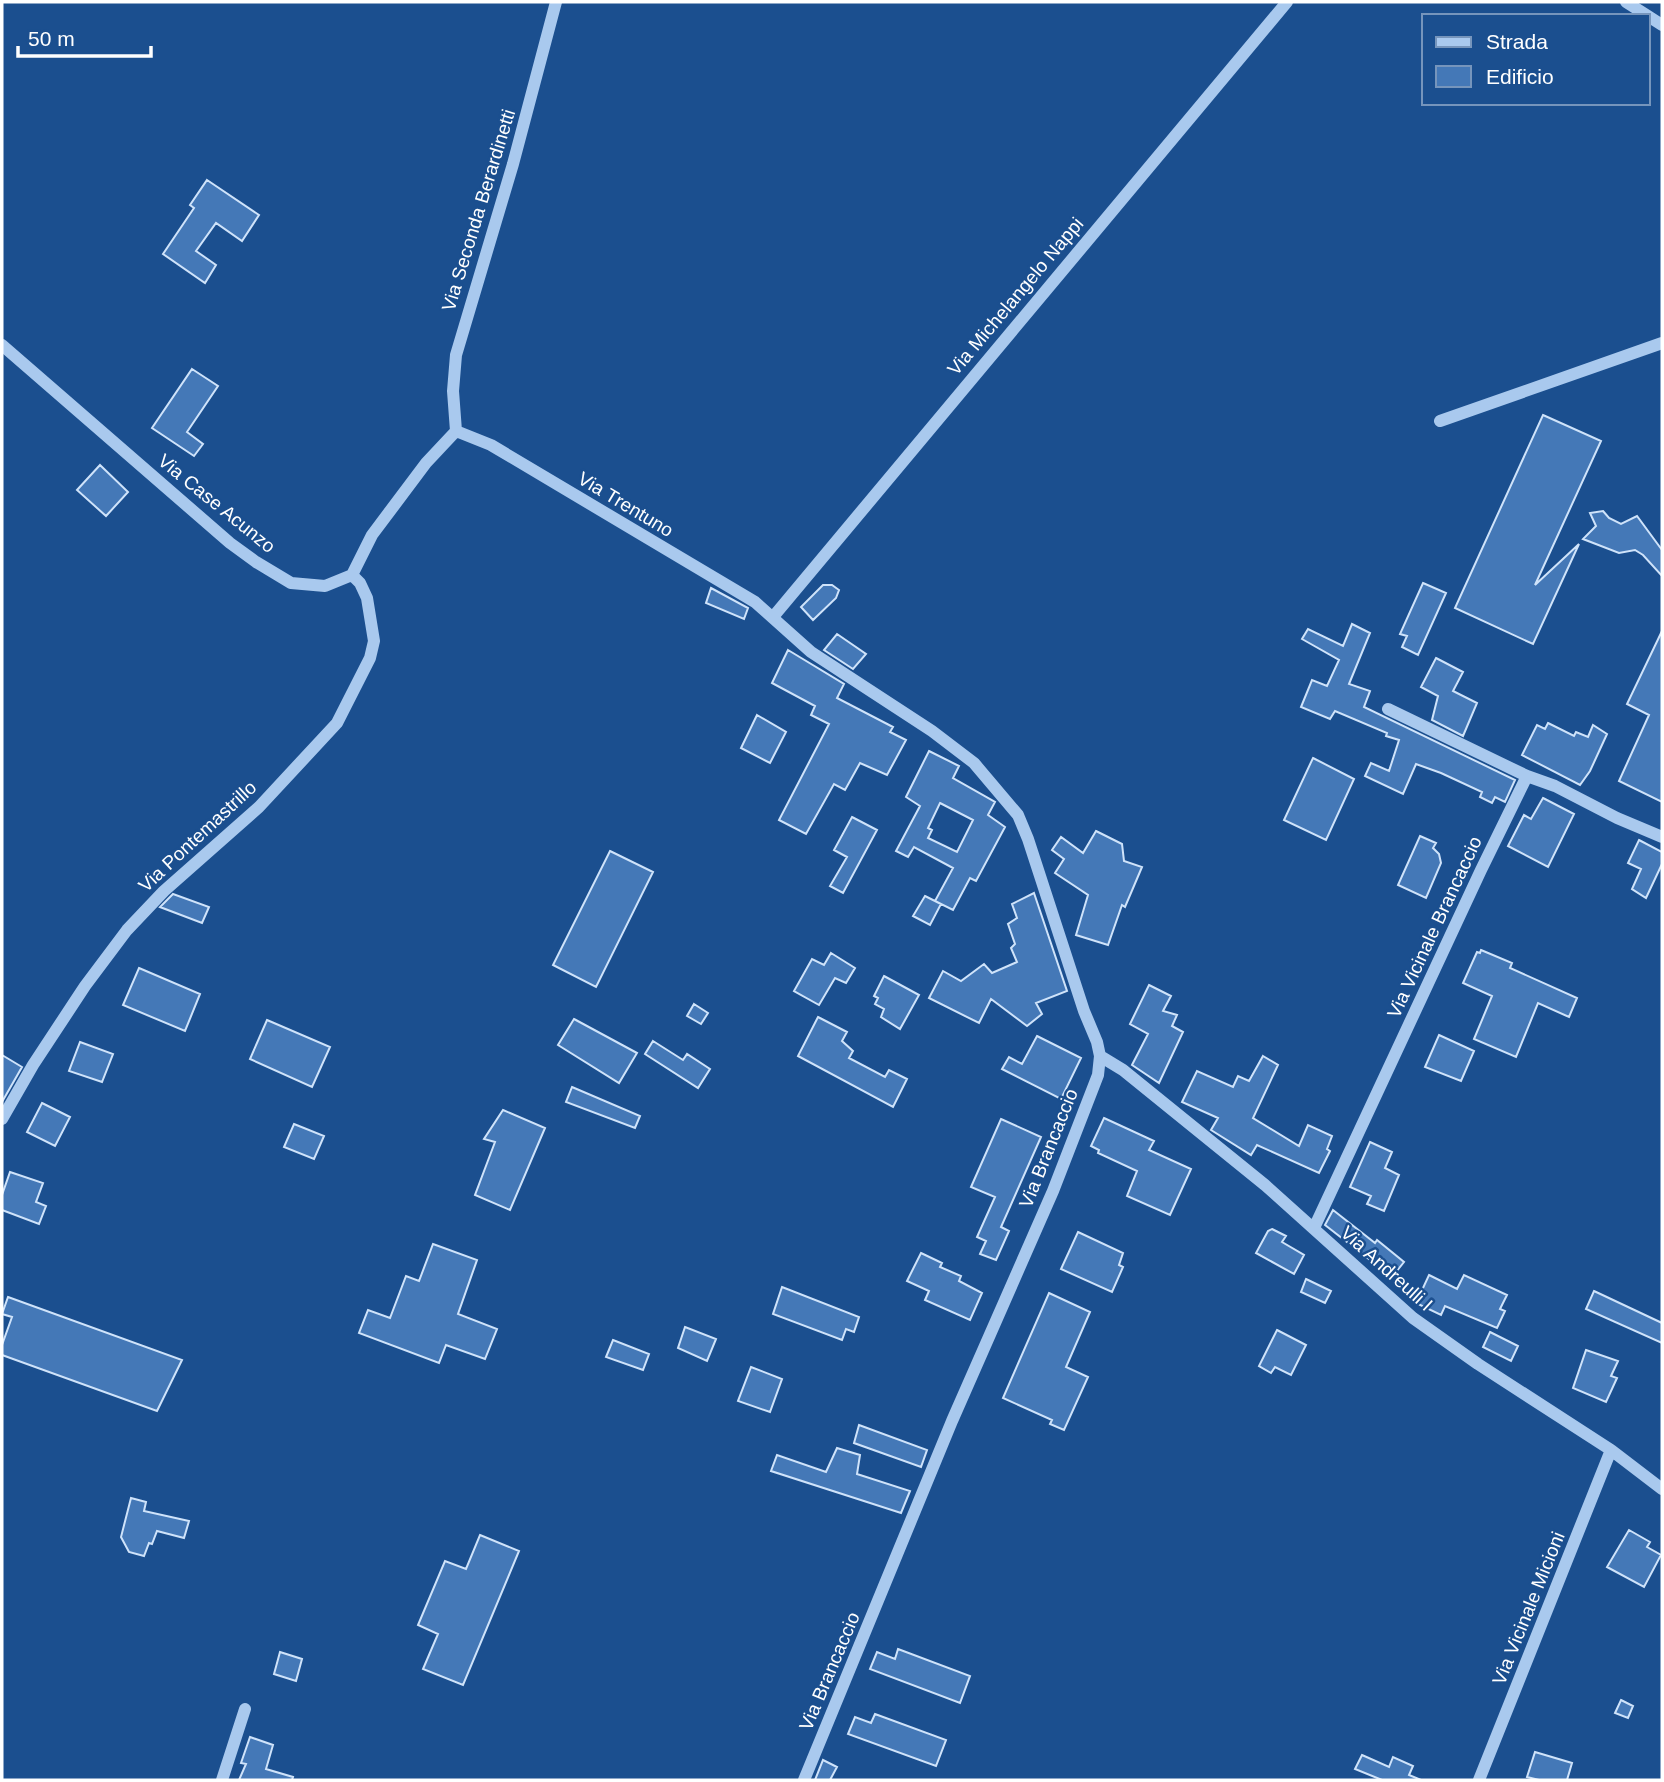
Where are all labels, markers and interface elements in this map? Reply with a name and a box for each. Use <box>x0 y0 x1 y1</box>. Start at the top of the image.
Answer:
scale bar <box>18 14 150 58</box>
legend <box>1422 14 1650 105</box>
text: 50 m <box>28 27 75 50</box>
text: Strada <box>1486 30 1548 53</box>
text: Edificio <box>1486 65 1554 88</box>
street label: Via Seconda Berardinetti <box>438 107 519 314</box>
street label: Via Michelangelo Nappi <box>943 213 1087 379</box>
street label: Via Case Acunzo <box>154 450 279 557</box>
street label: Via Trentuno <box>574 468 677 541</box>
street label: Via Pontemastrillo <box>134 777 260 896</box>
street label: Via Vicinale Brancaccio <box>1383 833 1486 1021</box>
street label: Via Brancaccio <box>1015 1086 1082 1211</box>
street label: Via Andreulli I <box>1337 1222 1437 1315</box>
street label: Via Vicinale Micioni <box>1488 1529 1569 1688</box>
street label: Via Brancaccio <box>795 1609 864 1733</box>

